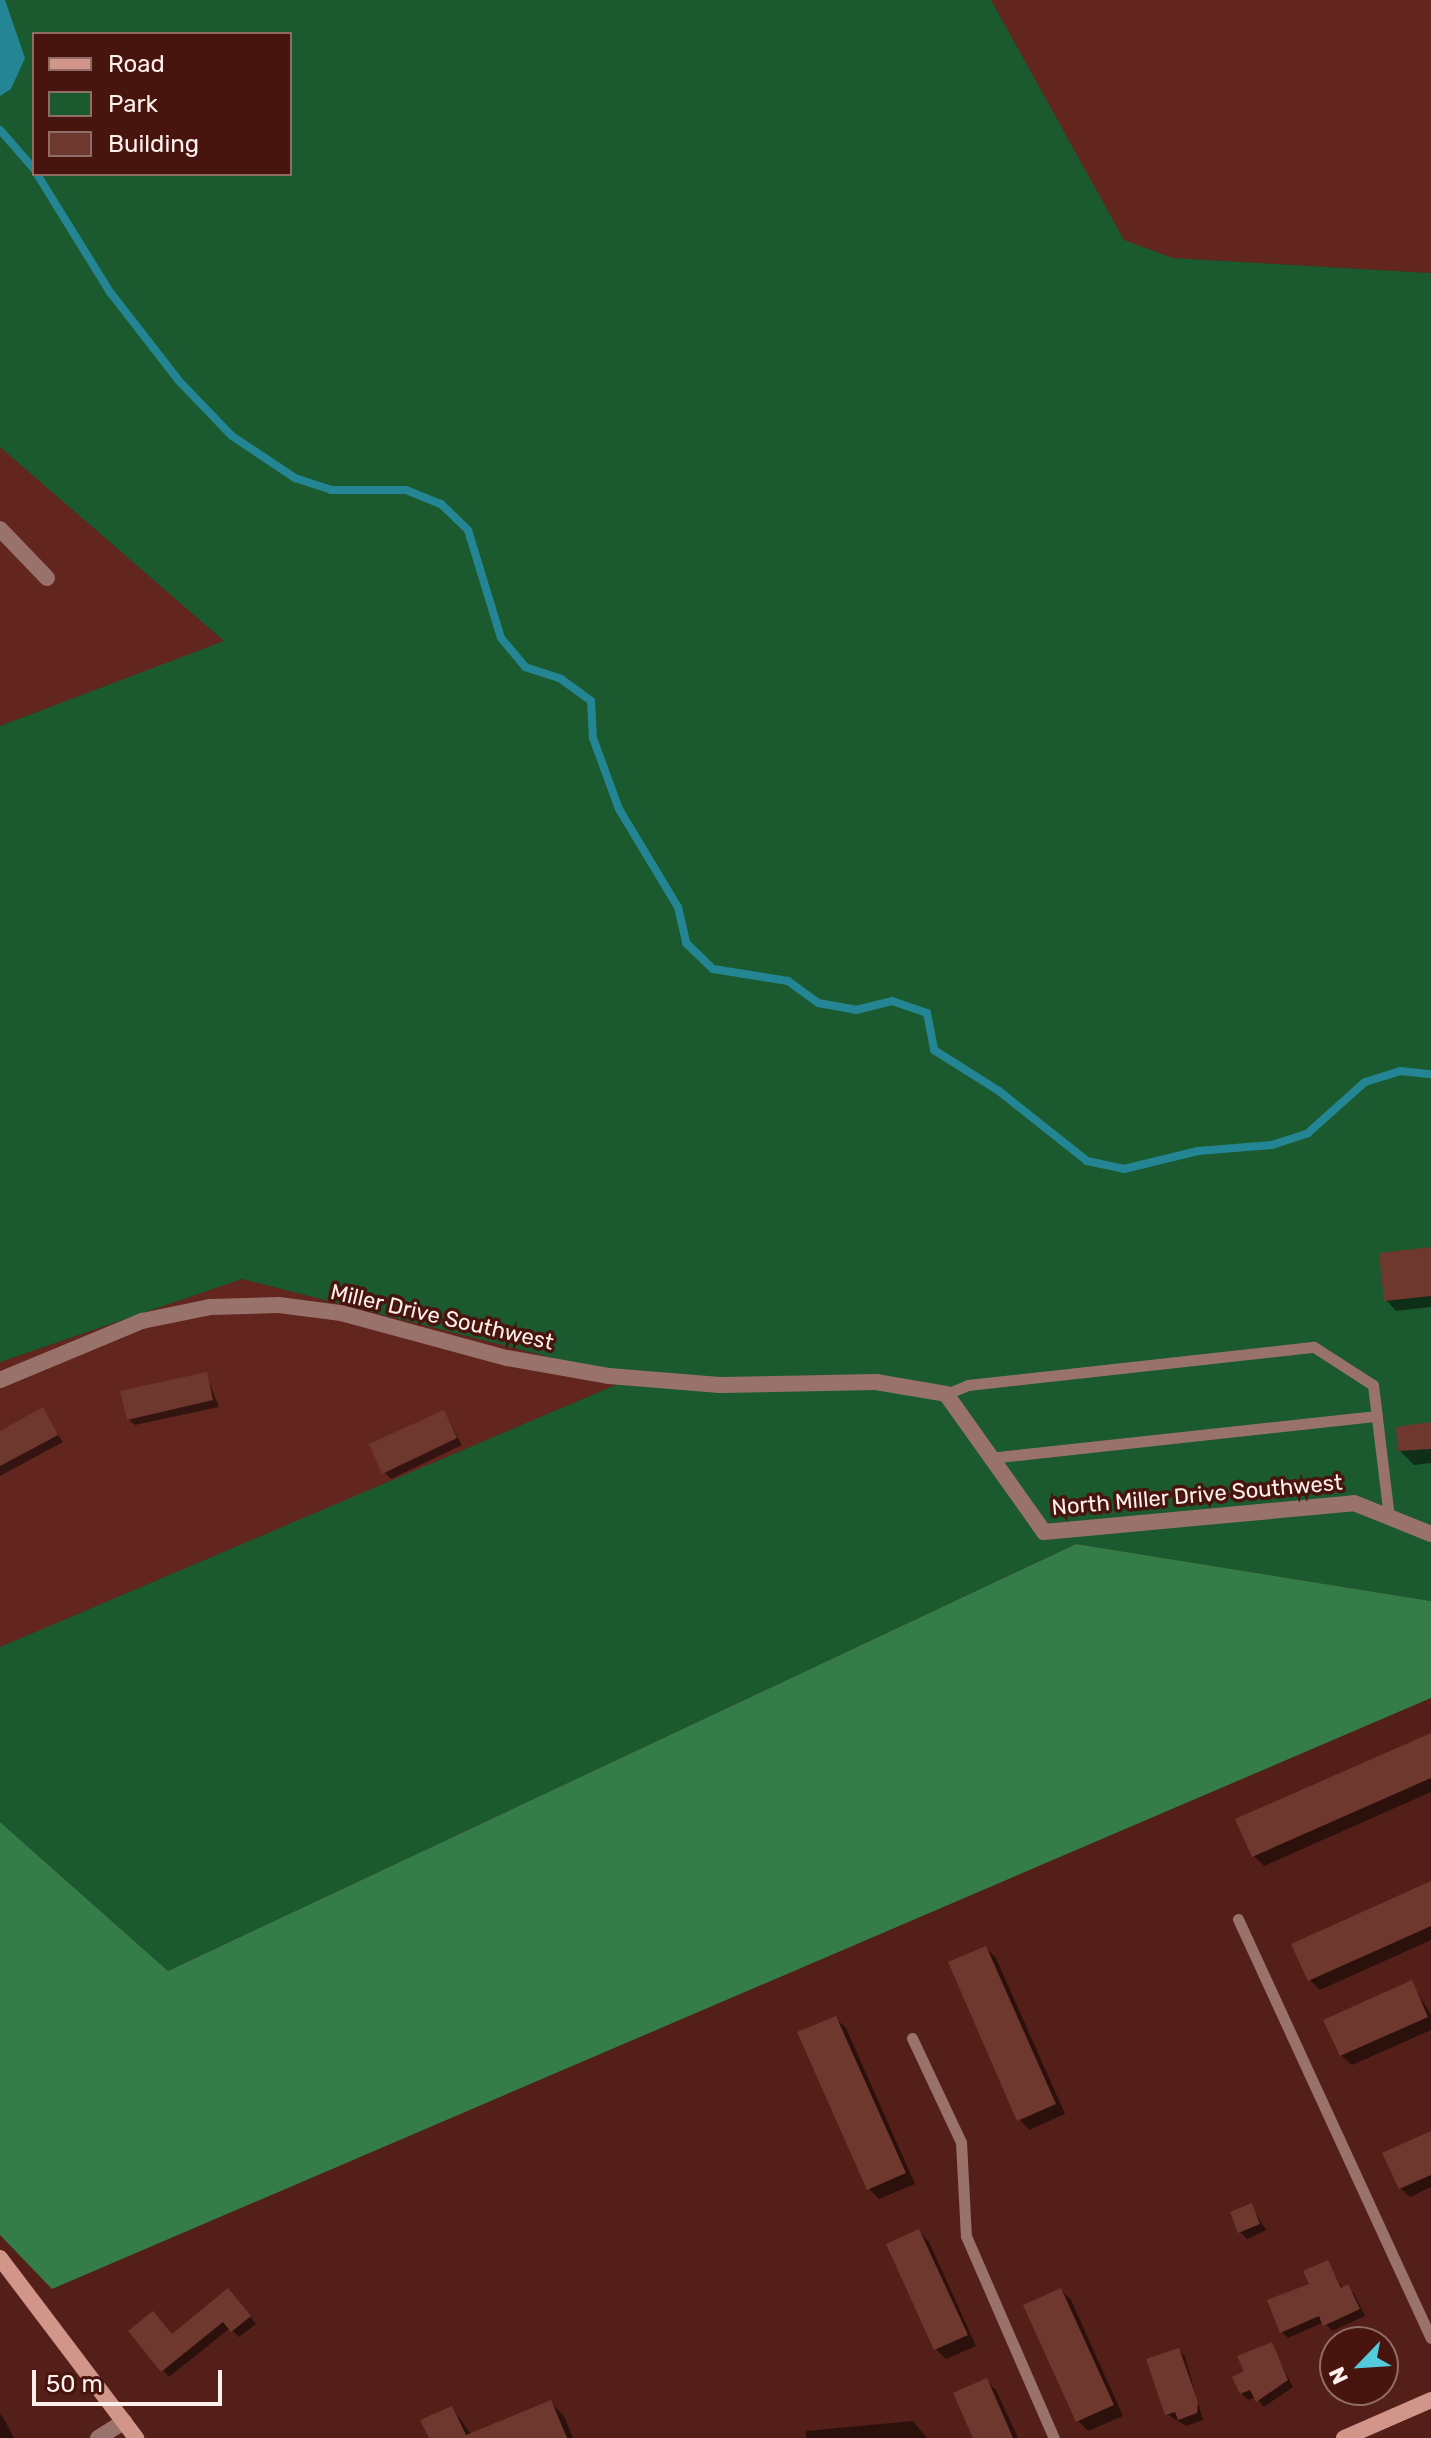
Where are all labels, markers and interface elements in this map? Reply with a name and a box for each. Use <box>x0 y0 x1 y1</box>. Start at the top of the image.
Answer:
legend <box>32 32 292 176</box>
text: Road <box>108 50 165 78</box>
text: Park <box>108 90 158 118</box>
text: Building <box>108 130 199 158</box>
street label: Miller Drive Southwest <box>328 1278 556 1356</box>
street label: North Miller Drive Southwest <box>1050 1469 1344 1521</box>
north arrow <box>1319 2326 1399 2406</box>
scale bar <box>36 2354 226 2404</box>
text: N <box>1323 2363 1354 2388</box>
text: 50 m <box>46 2370 103 2398</box>

